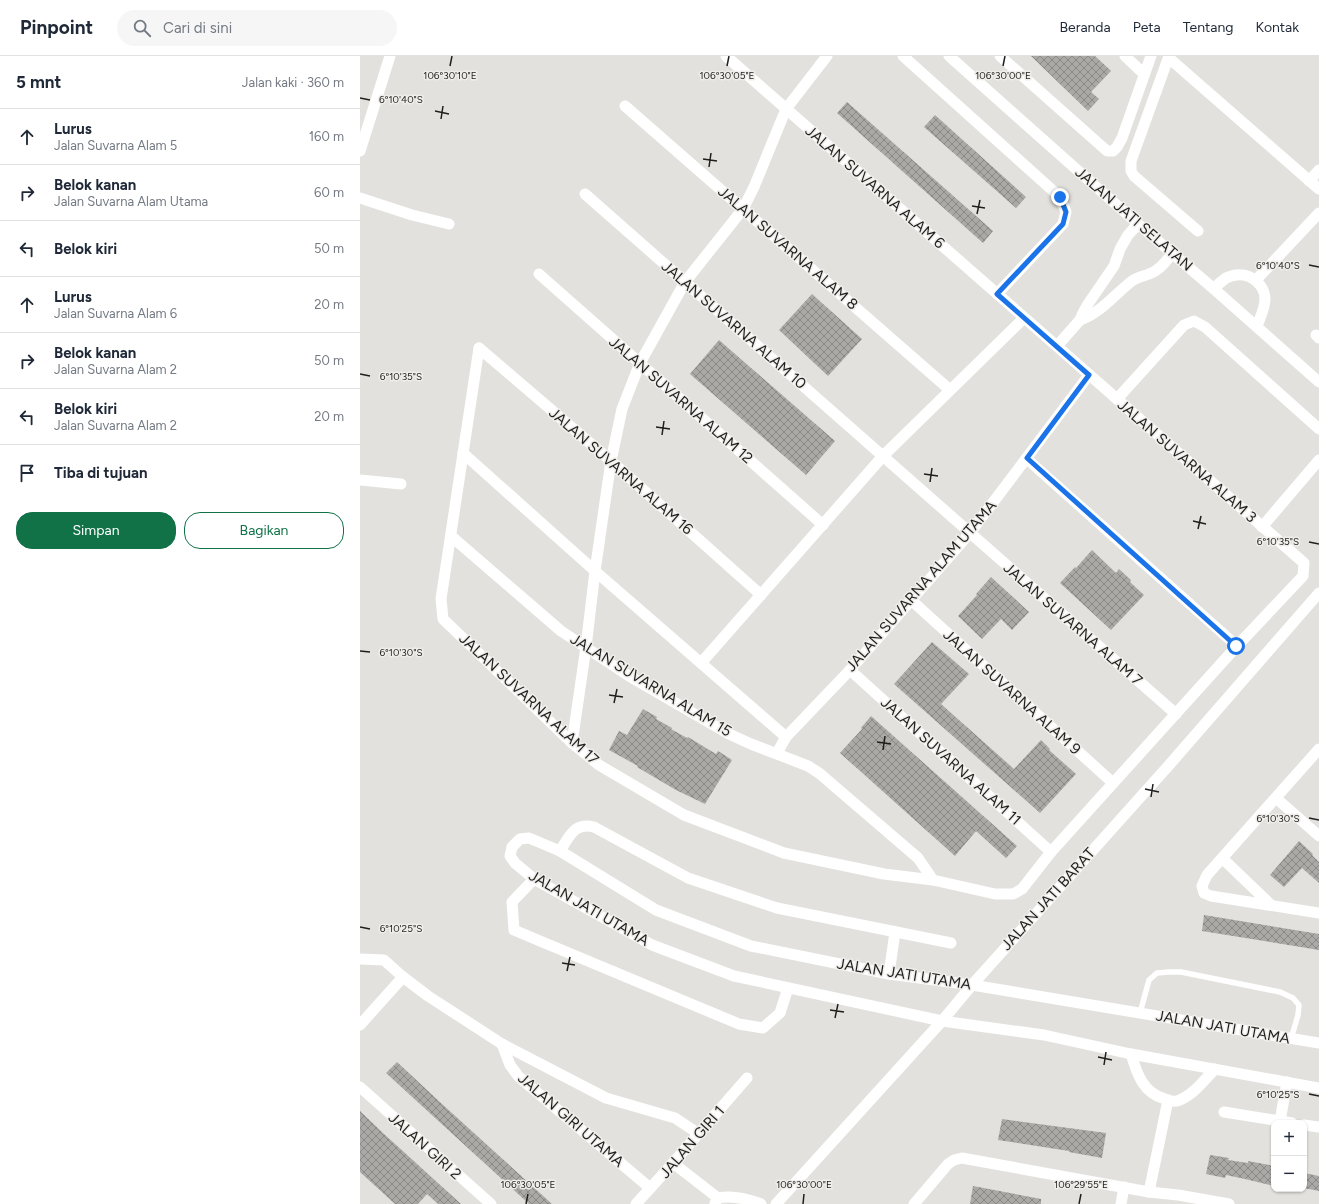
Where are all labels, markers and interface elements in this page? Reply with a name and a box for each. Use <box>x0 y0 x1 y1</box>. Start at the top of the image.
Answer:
search box <box>117 10 397 46</box>
text: Pinpoint <box>20 16 93 39</box>
icon: search <box>131 17 153 39</box>
text: Cari di sini <box>163 19 232 37</box>
text: Beranda <box>1059 19 1111 36</box>
text: Peta <box>1133 19 1161 36</box>
text: Tentang <box>1183 19 1233 36</box>
text: Kontak <box>1255 19 1299 36</box>
text: 106°30'10"E <box>423 69 477 82</box>
text: 106°30'05"E <box>699 69 755 82</box>
text: 106°30'00"E <box>975 69 1031 82</box>
text: 5 mnt <box>16 72 61 92</box>
text: Jalan kaki · 360 m <box>242 75 344 90</box>
text: 6°10'40"S <box>379 93 423 106</box>
text: Lurus <box>54 120 92 138</box>
street label: JALAN SUVARNA ALAM 6 <box>802 122 949 253</box>
icon: ahead <box>16 126 38 148</box>
text: 160 m <box>309 129 344 144</box>
text: Jalan Suvarna Alam 5 <box>54 138 177 153</box>
street label: JALAN JATI SELATAN <box>1072 163 1196 275</box>
text: Belok kanan <box>54 176 136 194</box>
icon: right <box>16 182 38 204</box>
street label: JALAN SUVARNA ALAM 8 <box>714 182 862 314</box>
text: 60 m <box>314 185 344 200</box>
route end <box>1051 188 1069 206</box>
text: Jalan Suvarna Alam Utama <box>54 194 208 209</box>
icon: left <box>16 238 38 260</box>
text: Belok kiri <box>54 240 117 258</box>
text: 50 m <box>314 241 344 256</box>
street label: JALAN SUVARNA ALAM 10 <box>658 257 810 393</box>
text: 6°10'40"S <box>1256 259 1300 272</box>
text: Lurus <box>54 288 92 306</box>
icon: ahead <box>16 294 38 316</box>
text: 20 m <box>314 297 344 312</box>
text: Jalan Suvarna Alam 6 <box>54 306 177 321</box>
street label: JALAN SUVARNA ALAM 12 <box>605 333 757 467</box>
text: Belok kanan <box>54 344 136 362</box>
icon: right <box>16 350 38 372</box>
text: 50 m <box>314 353 344 368</box>
text: Jalan Suvarna Alam 2 <box>54 362 177 377</box>
text: 6°10'35"S <box>380 370 422 383</box>
street label: JALAN SUVARNA ALAM 3 <box>1114 396 1260 526</box>
text: Belok kiri <box>54 400 117 418</box>
street label: JALAN SUVARNA ALAM 16 <box>545 404 697 539</box>
icon: left <box>16 406 38 428</box>
text: 20 m <box>314 409 344 424</box>
text: Jalan Suvarna Alam 2 <box>54 418 177 433</box>
icon: arrive <box>16 462 38 484</box>
text: Tiba di tujuan <box>54 464 148 482</box>
street label: JALAN SUVARNA ALAM UTAMA <box>842 497 1000 675</box>
button: Simpan <box>16 512 176 549</box>
button: Bagikan <box>184 512 344 549</box>
text: 6°10'35"S <box>1257 535 1299 548</box>
street label: JALAN SUVARNA ALAM 7 <box>1000 559 1146 689</box>
street label: JALAN SUVARNA ALAM 9 <box>940 626 1084 758</box>
street label: JALAN SUVARNA ALAM 17 <box>455 630 603 768</box>
street label: JALAN SUVARNA ALAM 15 <box>567 630 735 740</box>
route start <box>1227 637 1245 655</box>
text: 6°10'30"S <box>379 646 423 659</box>
street label: JALAN SUVARNA ALAM 11 <box>877 693 1025 829</box>
text: 6°10'30"S <box>1256 812 1300 825</box>
street label: JALAN JATI BARAT <box>997 843 1099 954</box>
street label: JALAN JATI UTAMA <box>526 866 652 950</box>
text: 6°10'25"S <box>380 922 422 935</box>
street label: JALAN JATI UTAMA <box>836 955 972 993</box>
street label: JALAN JATI UTAMA <box>1155 1006 1291 1048</box>
street label: JALAN GIRI UTAMA <box>514 1069 628 1171</box>
text: 6°10'25"S <box>1257 1088 1299 1101</box>
street label: JALAN GIRI 1 <box>656 1102 728 1182</box>
street label: JALAN GIRI 2 <box>385 1109 465 1183</box>
map controls <box>1271 1120 1307 1192</box>
button: + <box>1271 1120 1307 1156</box>
button: − <box>1271 1156 1307 1192</box>
text: 106°30'05"E <box>500 1178 556 1191</box>
text: 106°30'00"E <box>776 1178 832 1191</box>
text: 106°29'55"E <box>1054 1178 1108 1191</box>

